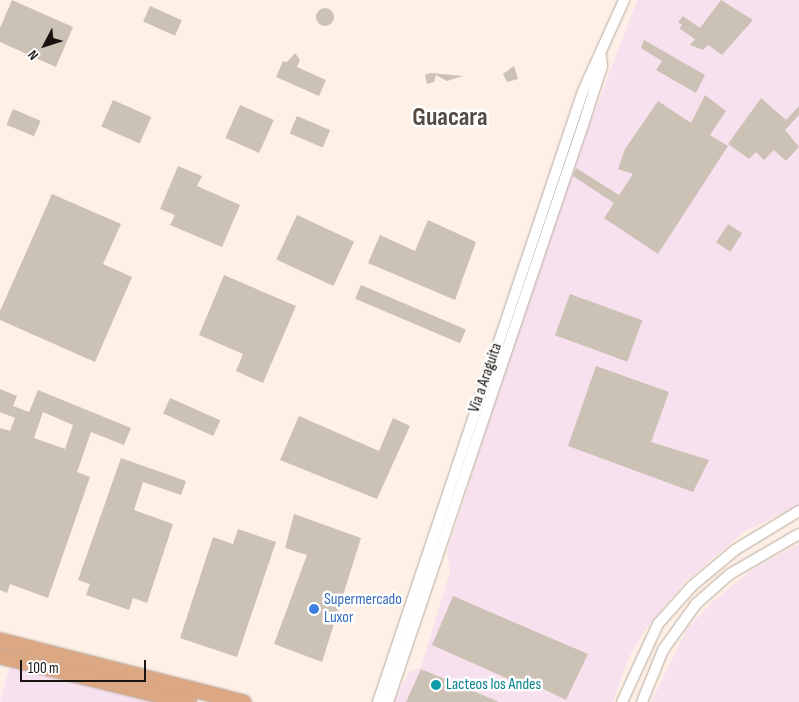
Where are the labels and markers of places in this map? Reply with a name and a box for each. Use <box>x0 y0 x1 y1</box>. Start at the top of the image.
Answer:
place label: Supermercado Luxor <box>324 590 402 628</box>
marker: Supermercado Luxor <box>308 603 320 615</box>
place label: Lacteos los Andes <box>446 675 541 695</box>
marker: Lacteos los Andes <box>430 679 442 691</box>

